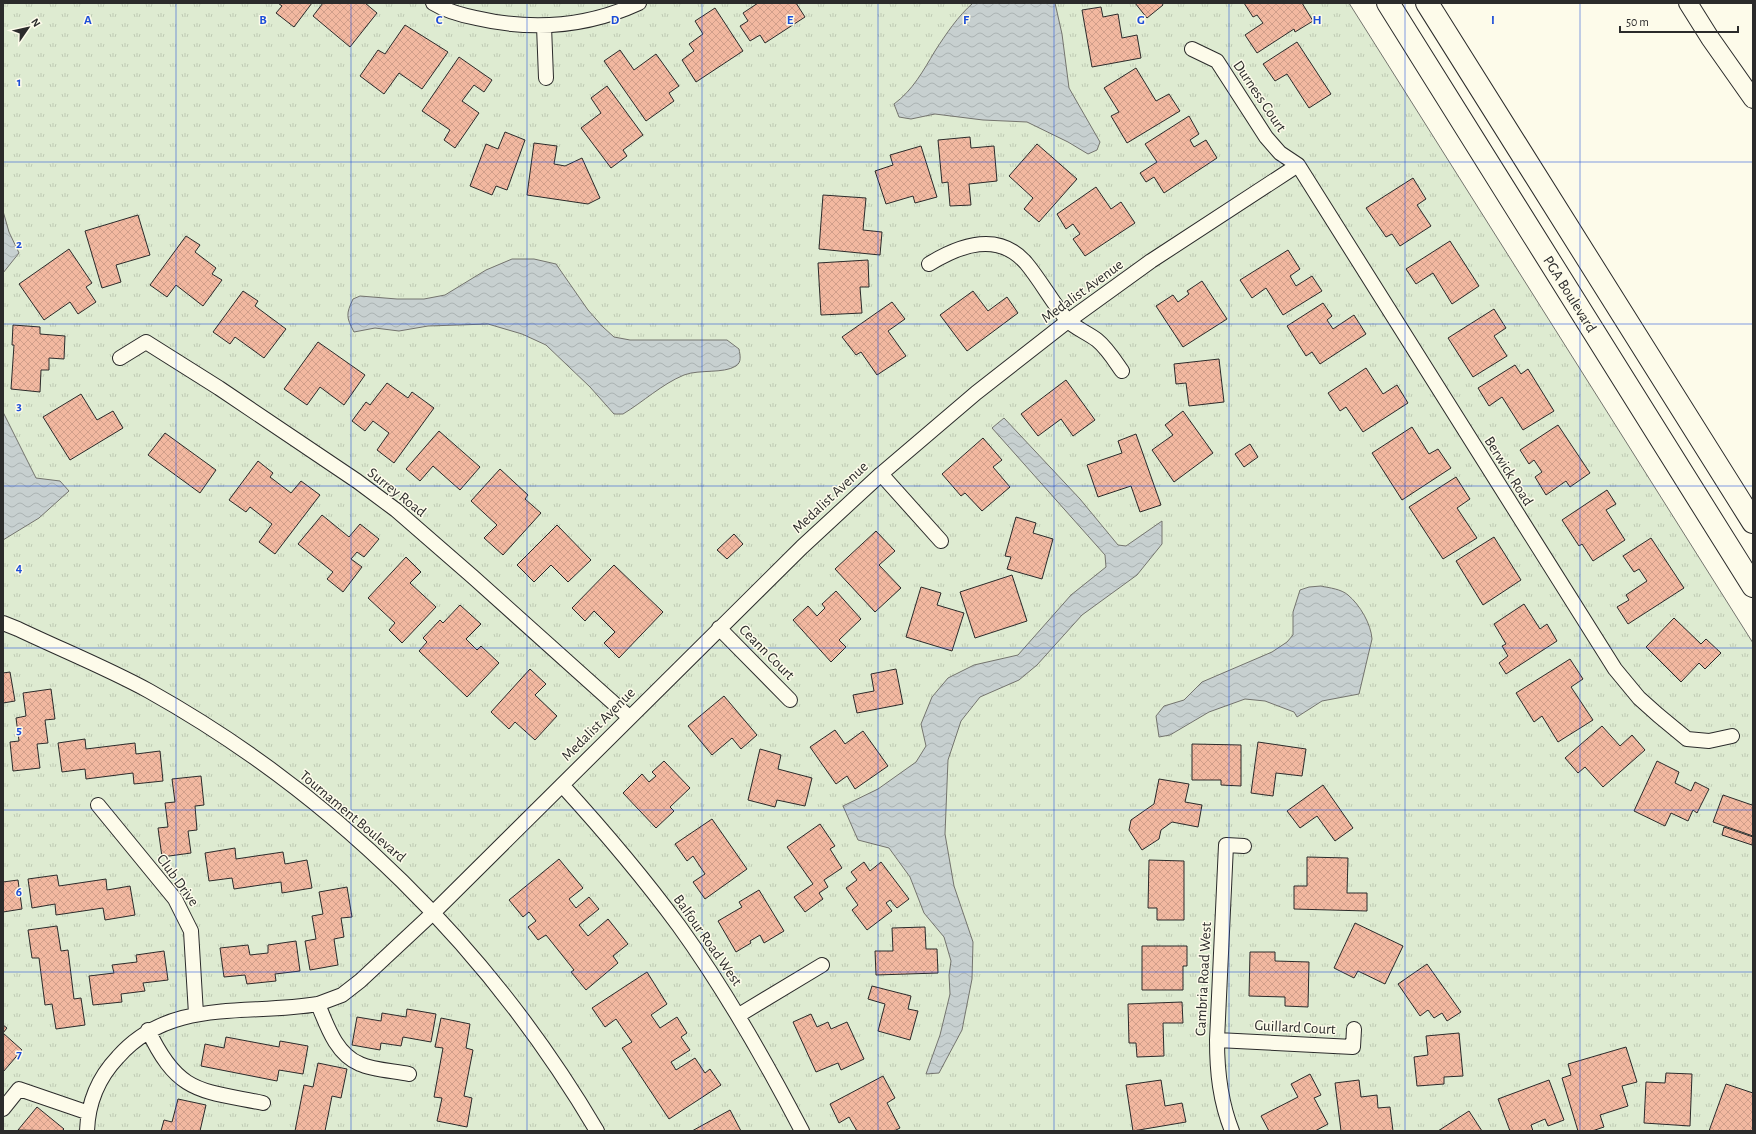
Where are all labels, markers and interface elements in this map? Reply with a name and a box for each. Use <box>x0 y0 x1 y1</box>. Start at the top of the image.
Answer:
north arrow <box>8 8 48 48</box>
scale bar <box>1620 8 1738 34</box>
text: A <box>84 14 92 27</box>
text: B <box>259 14 267 27</box>
text: C <box>436 14 443 27</box>
text: D <box>611 14 620 27</box>
text: E <box>787 14 794 27</box>
text: F <box>963 14 970 27</box>
text: G <box>1137 14 1145 27</box>
text: H <box>1312 14 1322 27</box>
text: I <box>1491 14 1495 27</box>
text: N <box>29 16 43 29</box>
text: 50 m <box>1626 16 1649 28</box>
street label: Durness Court <box>1230 58 1289 135</box>
text: 1 <box>17 76 21 89</box>
text: 2 <box>16 238 22 251</box>
street label: PGA Boulevard <box>1540 253 1599 335</box>
street label: Medalist Avenue <box>1039 257 1126 326</box>
text: 3 <box>16 400 22 413</box>
street label: Berwick Road <box>1481 434 1536 509</box>
street label: Medalist Avenue <box>790 459 871 536</box>
street label: Surrey Road <box>365 465 429 520</box>
text: 4 <box>16 562 23 575</box>
street label: Ceann Court <box>736 622 797 683</box>
street label: Medalist Avenue <box>559 685 638 764</box>
text: 5 <box>16 724 22 737</box>
street label: Tournament Boulevard <box>297 768 409 865</box>
street label: Club Drive <box>154 851 202 909</box>
text: 6 <box>16 886 22 899</box>
street label: Balfour Road West <box>671 892 745 989</box>
street label: Cambria Road West <box>1193 921 1214 1037</box>
street label: Guillard Court <box>1254 1018 1336 1037</box>
text: 7 <box>16 1048 22 1061</box>

